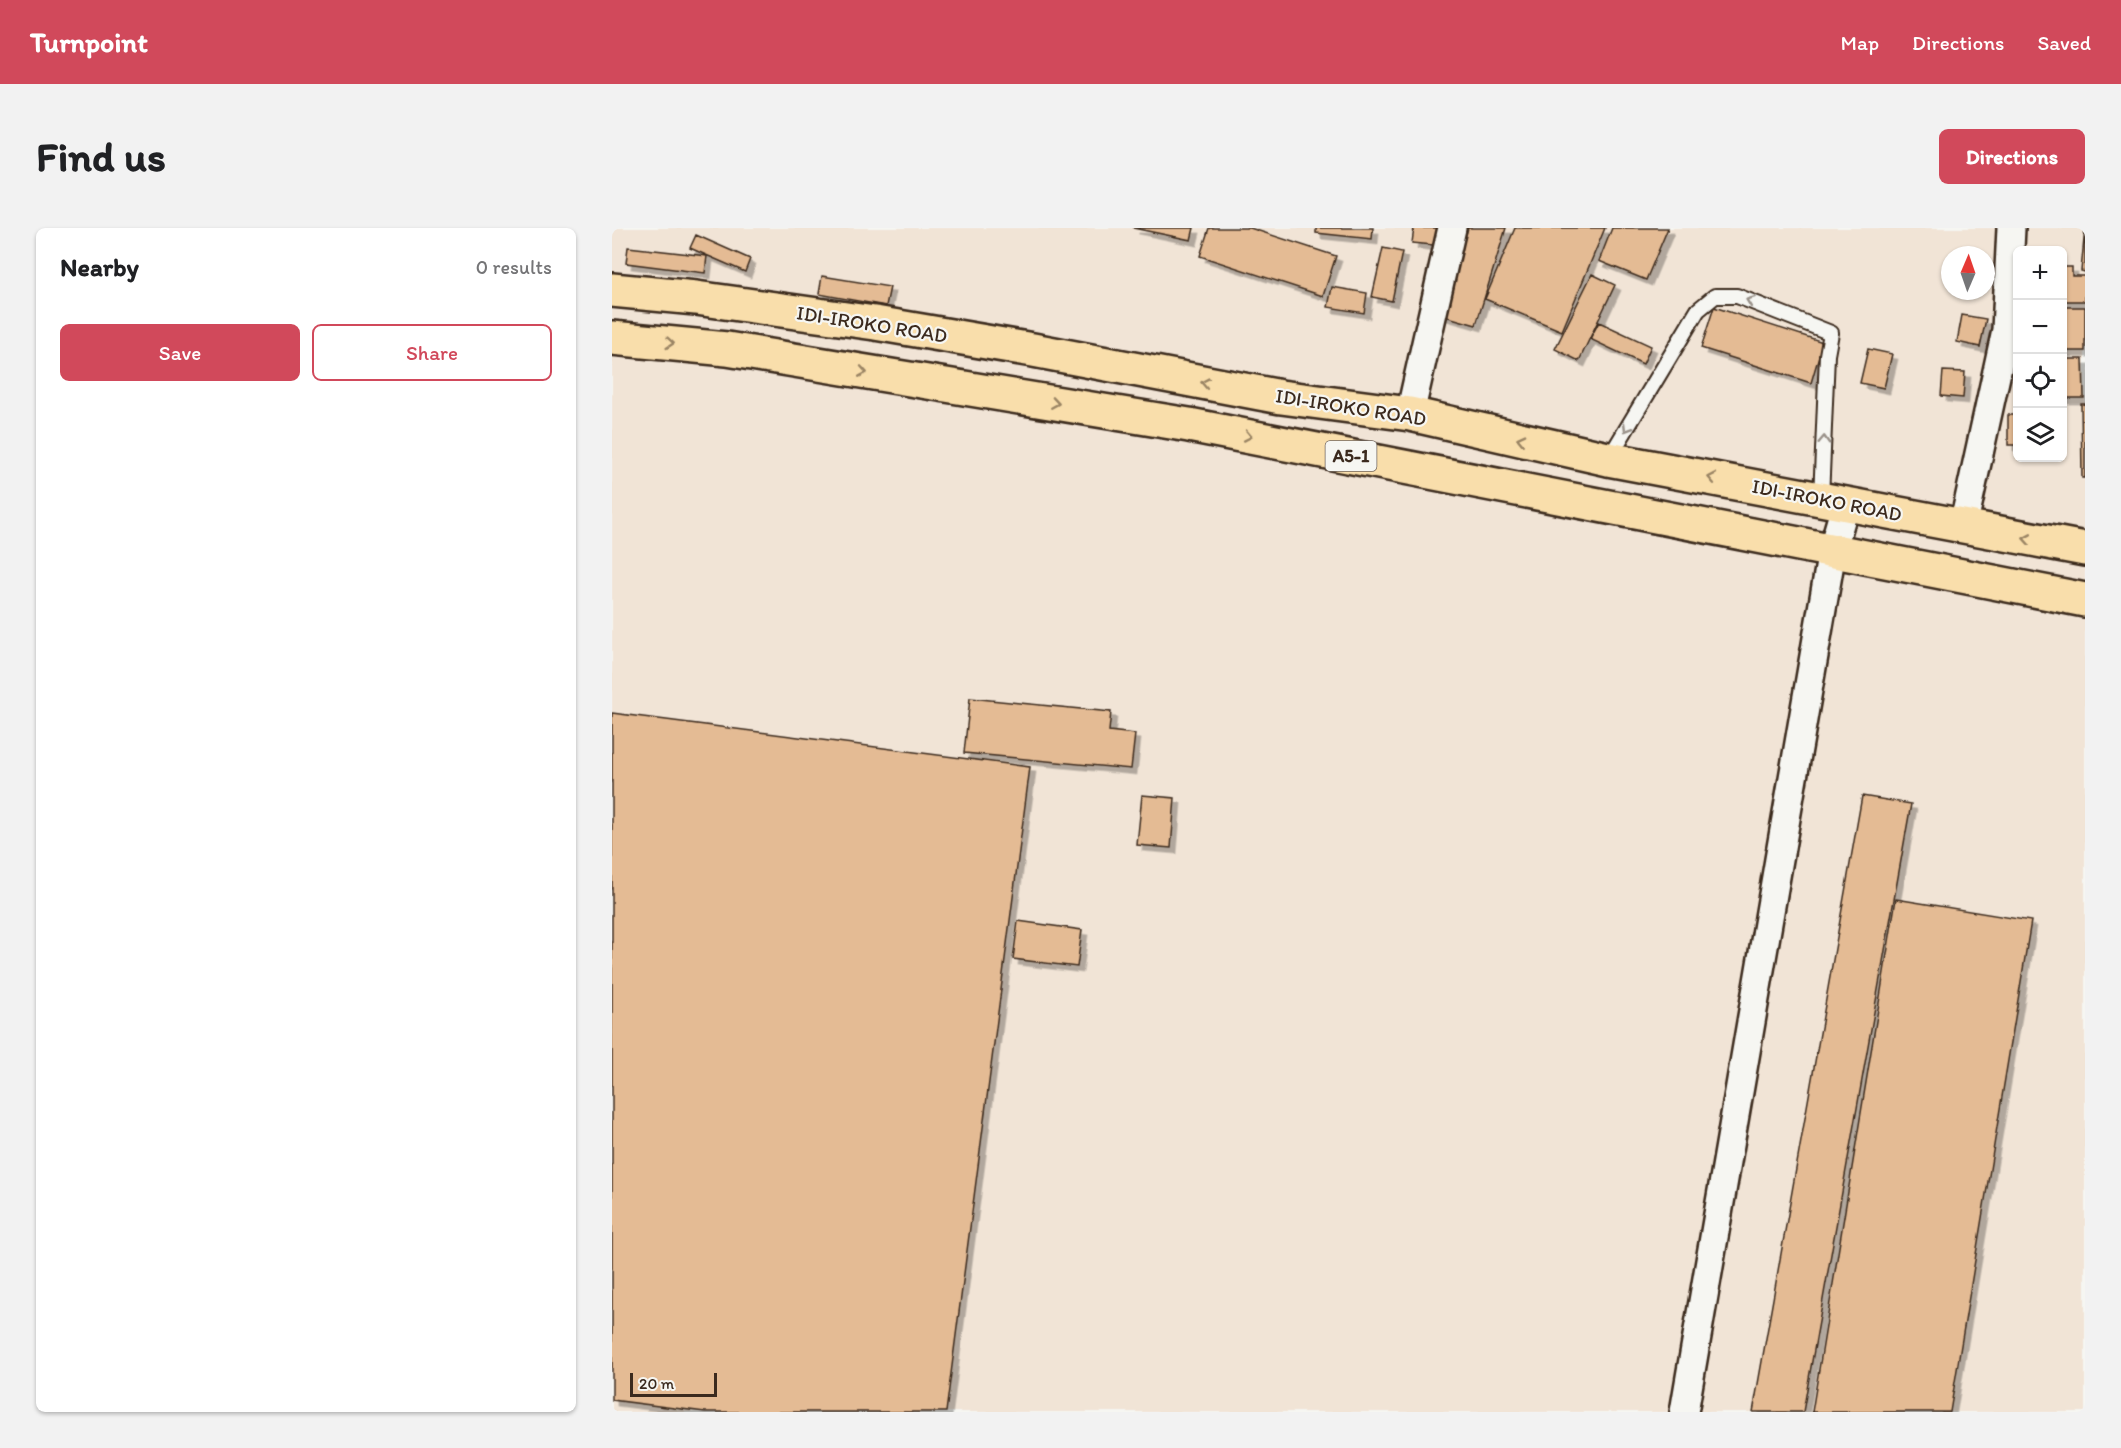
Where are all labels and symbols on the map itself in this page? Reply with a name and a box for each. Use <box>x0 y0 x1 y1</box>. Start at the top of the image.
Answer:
north arrow <box>1941 246 1995 300</box>
one-way arrow <box>1745 296 1756 308</box>
street label: IDI-IROKO ROAD <box>795 300 949 348</box>
one-way arrow <box>666 336 675 349</box>
one-way arrow <box>858 366 868 378</box>
one-way arrow <box>1201 377 1211 390</box>
street label: IDI-IROKO ROAD <box>1274 383 1428 431</box>
one-way arrow <box>1051 397 1060 409</box>
one-way arrow <box>1622 422 1634 432</box>
one-way arrow <box>1242 429 1252 442</box>
one-way arrow <box>1516 434 1526 447</box>
one-way arrow <box>1817 435 1830 444</box>
road number: A5-1 <box>1326 441 1376 471</box>
one-way arrow <box>1708 472 1718 485</box>
street label: IDI-IROKO ROAD <box>1750 474 1904 526</box>
one-way arrow <box>2023 533 2033 546</box>
scale bar <box>630 1370 717 1398</box>

